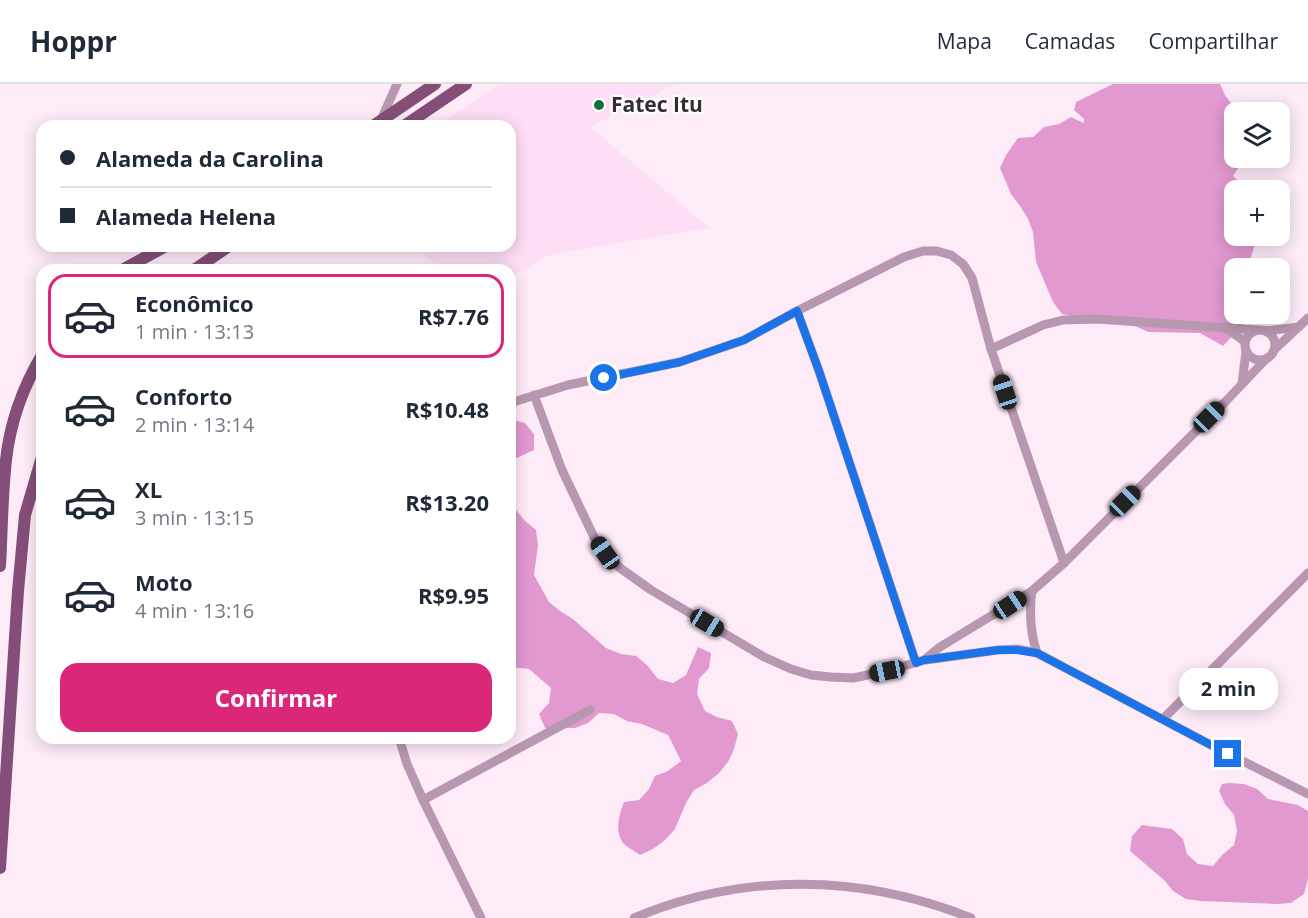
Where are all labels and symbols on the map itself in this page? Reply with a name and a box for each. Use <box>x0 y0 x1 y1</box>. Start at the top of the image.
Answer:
place label: Fatec Itu <box>611 90 703 118</box>
marker: Fatec Itu <box>592 98 606 112</box>
route start <box>590 364 617 391</box>
car <box>991 372 1019 412</box>
car <box>1190 398 1228 436</box>
car <box>1106 482 1144 520</box>
car <box>587 533 623 573</box>
car <box>990 588 1030 622</box>
car <box>687 606 727 640</box>
car <box>868 659 906 683</box>
callout: 2 min <box>1178 667 1278 709</box>
route end <box>1214 740 1241 767</box>

